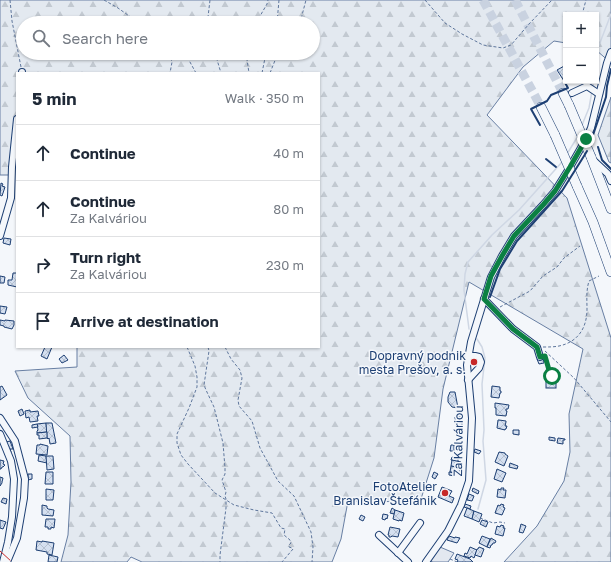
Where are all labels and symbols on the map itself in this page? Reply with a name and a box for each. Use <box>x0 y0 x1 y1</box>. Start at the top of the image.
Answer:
route end <box>577 130 595 148</box>
place label: Dopravný podnik mesta Prešov, a. s. <box>359 348 466 377</box>
marker: Dopravný podnik mesta Prešov, a. s. <box>469 357 479 367</box>
route start <box>543 367 561 385</box>
street label: Za Kalváriou <box>450 405 466 477</box>
place label: FotoAtelier Branislav Štefánik <box>333 479 437 508</box>
marker: FotoAtelier Branislav Štefánik <box>440 488 450 498</box>

